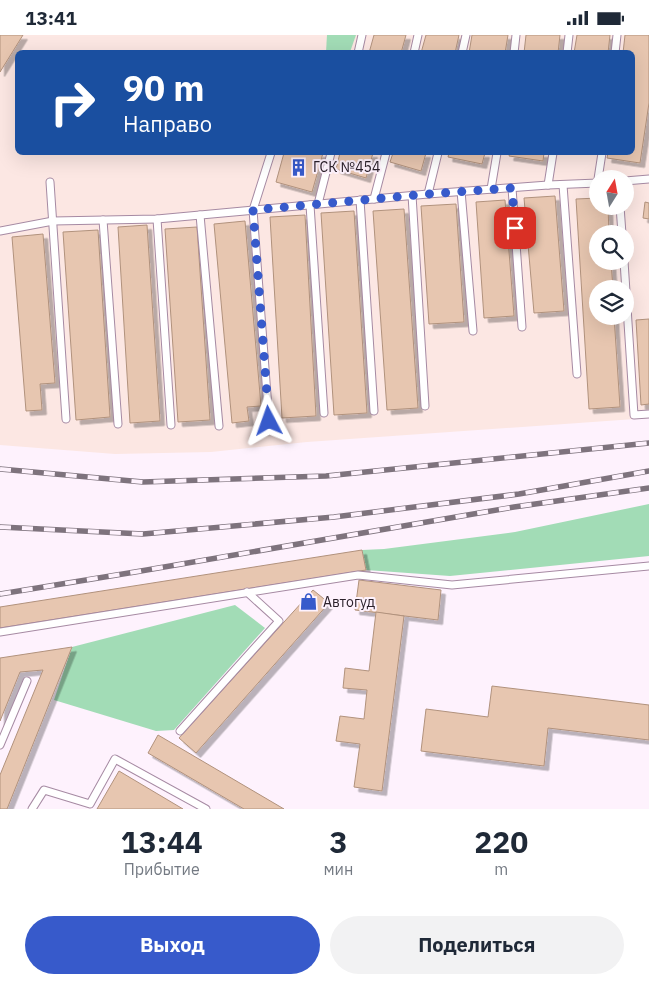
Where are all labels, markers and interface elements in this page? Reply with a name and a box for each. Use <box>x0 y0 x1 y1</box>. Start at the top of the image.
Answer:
text: 13:41 <box>25 6 77 30</box>
text: 90 m <box>123 65 205 111</box>
icon: right <box>40 70 105 135</box>
text: Направо <box>123 109 212 138</box>
building icon: ГСК №454 <box>289 157 309 177</box>
place label: ГСК №454 <box>313 158 380 176</box>
north arrow <box>589 170 634 215</box>
map controls <box>589 170 634 325</box>
pin <box>494 207 536 249</box>
icon: arrive <box>501 214 529 242</box>
button: search <box>589 225 634 270</box>
button: layers <box>589 280 634 325</box>
position arrow <box>242 394 294 446</box>
shop icon: Автогуд <box>299 592 319 612</box>
place label: Автогуд <box>323 593 375 611</box>
text: 13:44 <box>121 822 203 861</box>
text: 3 <box>329 822 347 861</box>
text: 220 <box>474 822 528 861</box>
text: Прибытие <box>124 859 200 879</box>
text: мин <box>323 859 353 879</box>
text: m <box>494 859 508 879</box>
button: Выход <box>25 916 320 974</box>
button: Поделиться <box>330 916 624 974</box>

